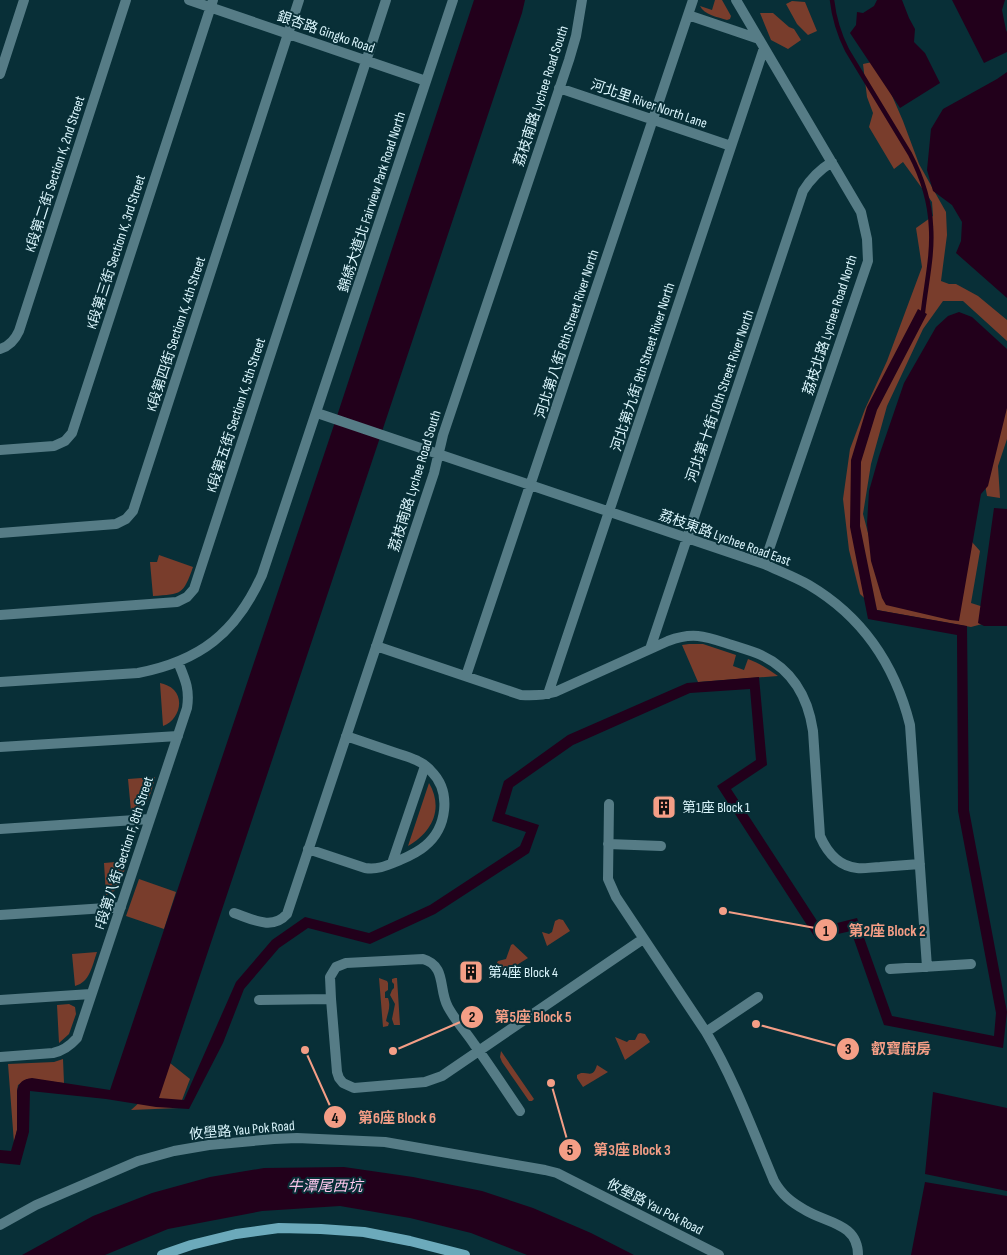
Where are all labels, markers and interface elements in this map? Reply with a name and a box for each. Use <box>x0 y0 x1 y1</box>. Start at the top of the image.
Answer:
street label: 銀杏路 Gingko Road <box>275 7 377 57</box>
street label: 荔枝南路 Lychee Road South <box>510 24 572 168</box>
street label: 河北里 River North Lane <box>588 76 710 132</box>
street label: K段第二街 Section K, 2nd Street <box>22 94 88 254</box>
street label: 錦綉大道北 Fairview Park Road North <box>335 110 409 294</box>
street label: K段第三街 Section K, 3rd Street <box>83 173 149 331</box>
street label: 河北第八街 8th Street River North <box>532 248 602 420</box>
street label: 荔枝北路 Lychee Road North <box>799 253 861 397</box>
street label: K段第四街 Section K, 4th Street <box>143 254 209 414</box>
street label: 河北第九街 9th Street River North <box>608 281 678 453</box>
street label: 河北第十街 10th Street River North <box>682 308 758 484</box>
street label: K段第五街 Section K, 5th Street <box>203 336 269 494</box>
street label: 荔枝南路 Lychee Road South <box>385 408 445 554</box>
street label: 荔枝東路 Lychee Road East <box>657 506 793 570</box>
street label: F段第八街 Section F, 8th Street <box>91 774 157 932</box>
building icon: 第1座 Block 1 <box>651 794 677 820</box>
place label: 第1座 Block 1 <box>682 799 750 816</box>
callout: 第2座 Block 2 <box>813 915 935 945</box>
text: 1 <box>823 922 829 941</box>
text: 第2座 Block 2 <box>848 922 926 941</box>
building icon: 第4座 Block 4 <box>458 959 484 985</box>
place label: 第4座 Block 4 <box>488 964 558 981</box>
callout: 第5座 Block 5 <box>460 1002 582 1032</box>
text: 2 <box>469 1008 475 1027</box>
text: 第5座 Block 5 <box>494 1008 572 1027</box>
callout: 叡寶廚房 <box>836 1034 941 1064</box>
text: 3 <box>845 1040 852 1059</box>
text: 叡寶廚房 <box>871 1040 931 1059</box>
callout: 第6座 Block 6 <box>323 1102 446 1132</box>
text: 4 <box>332 1109 339 1128</box>
text: 第6座 Block 6 <box>358 1109 436 1128</box>
street label: 攸壆路 Yau Pok Road <box>189 1117 295 1143</box>
callout: 第3座 Block 3 <box>558 1135 680 1165</box>
text: 5 <box>567 1141 574 1160</box>
text: 第3座 Block 3 <box>593 1141 671 1160</box>
street label: 攸壆路 Yau Pok Road <box>604 1175 706 1239</box>
water label: 牛潭尾西坑 <box>287 1177 364 1196</box>

